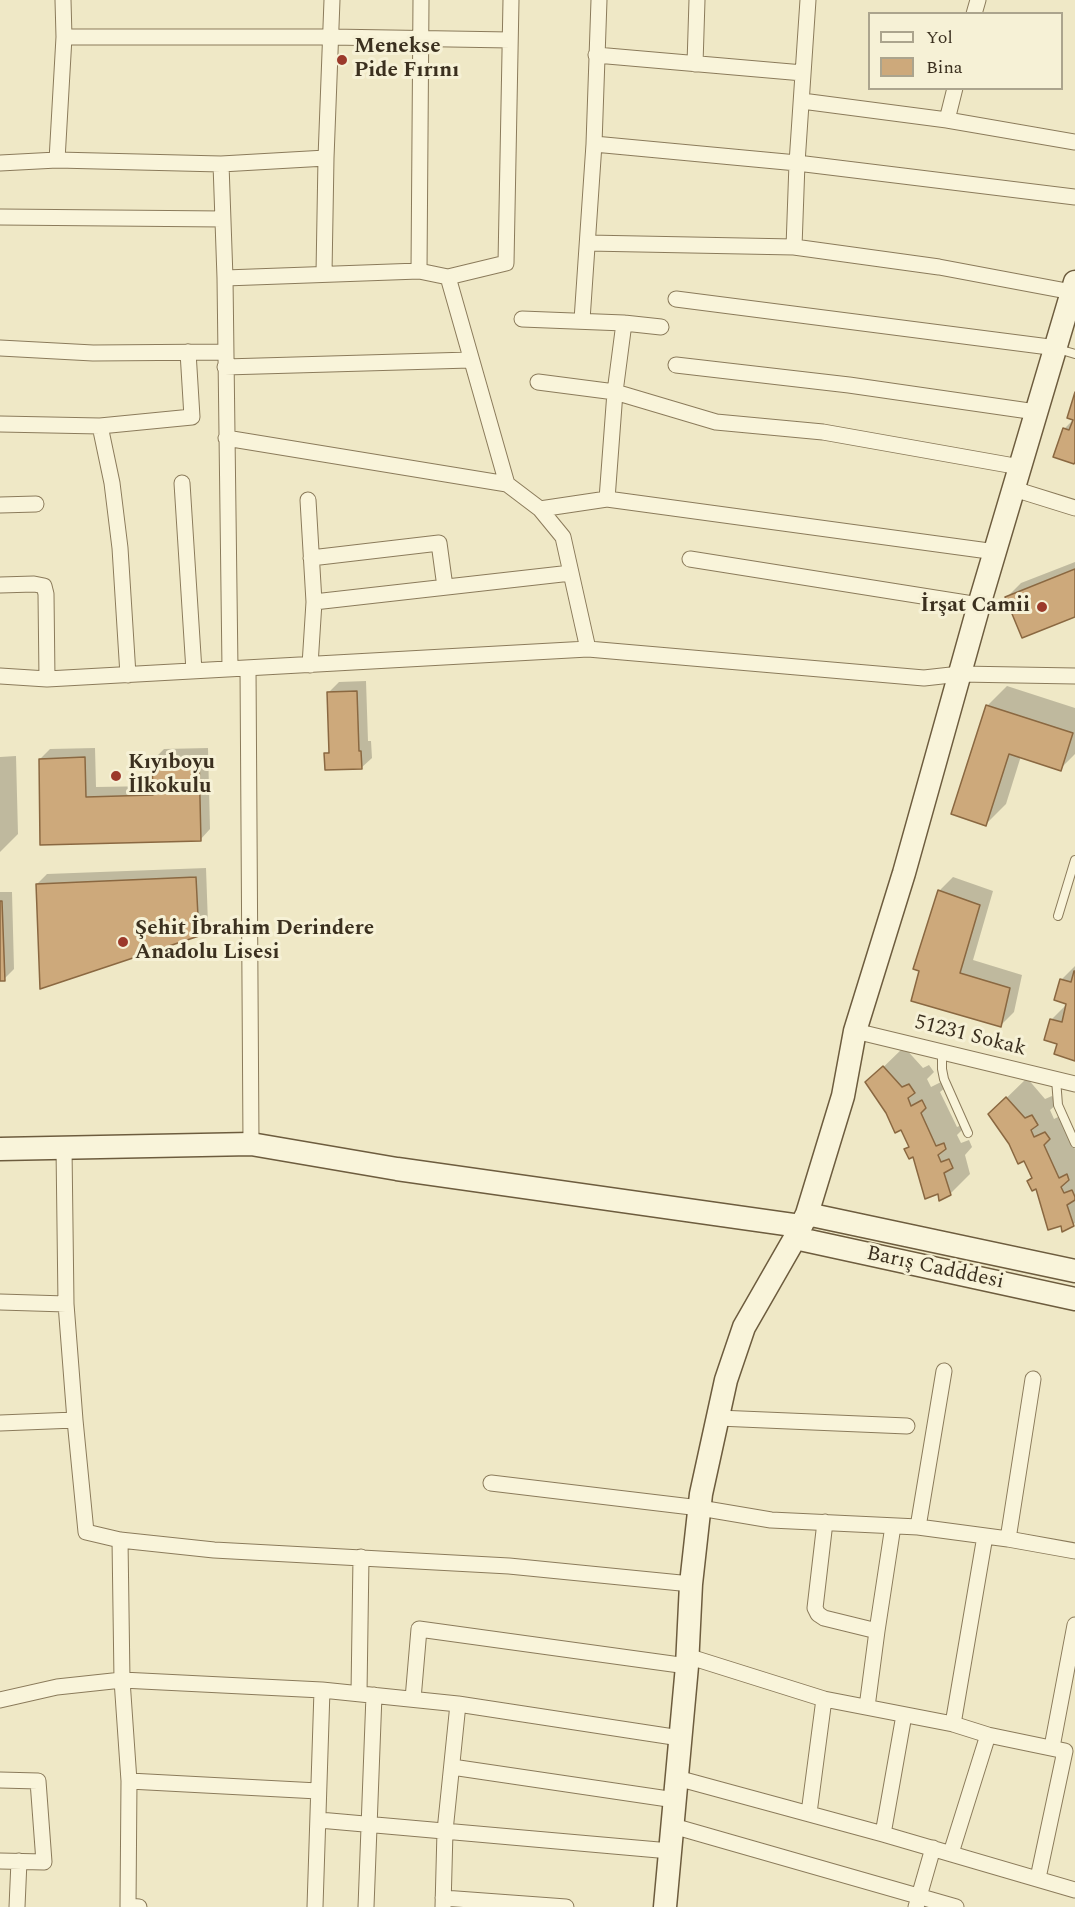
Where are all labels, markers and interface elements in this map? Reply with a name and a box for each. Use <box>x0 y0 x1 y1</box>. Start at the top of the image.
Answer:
legend <box>868 12 1063 90</box>
text: Yol <box>926 24 953 51</box>
place label: Menekse Pide Fırını <box>354 35 459 85</box>
marker: Menekse Pide Fırını <box>335 53 349 67</box>
text: Bina <box>926 54 963 81</box>
place label: İrşat Camii <box>920 594 1030 620</box>
marker: İrşat Camii <box>1035 600 1049 614</box>
place label: Kıyıboyu İlkokulu <box>128 751 215 801</box>
marker: Kıyıboyu İlkokulu <box>109 769 123 783</box>
place label: Şehit İbrahim Derindere Anadolu Lisesi <box>135 917 374 967</box>
marker: Şehit İbrahim Derindere Anadolu Lisesi <box>116 935 130 949</box>
street label: 51231 Sokak <box>912 1011 1028 1063</box>
street label: Barış Cadddesi <box>864 1242 1006 1296</box>

